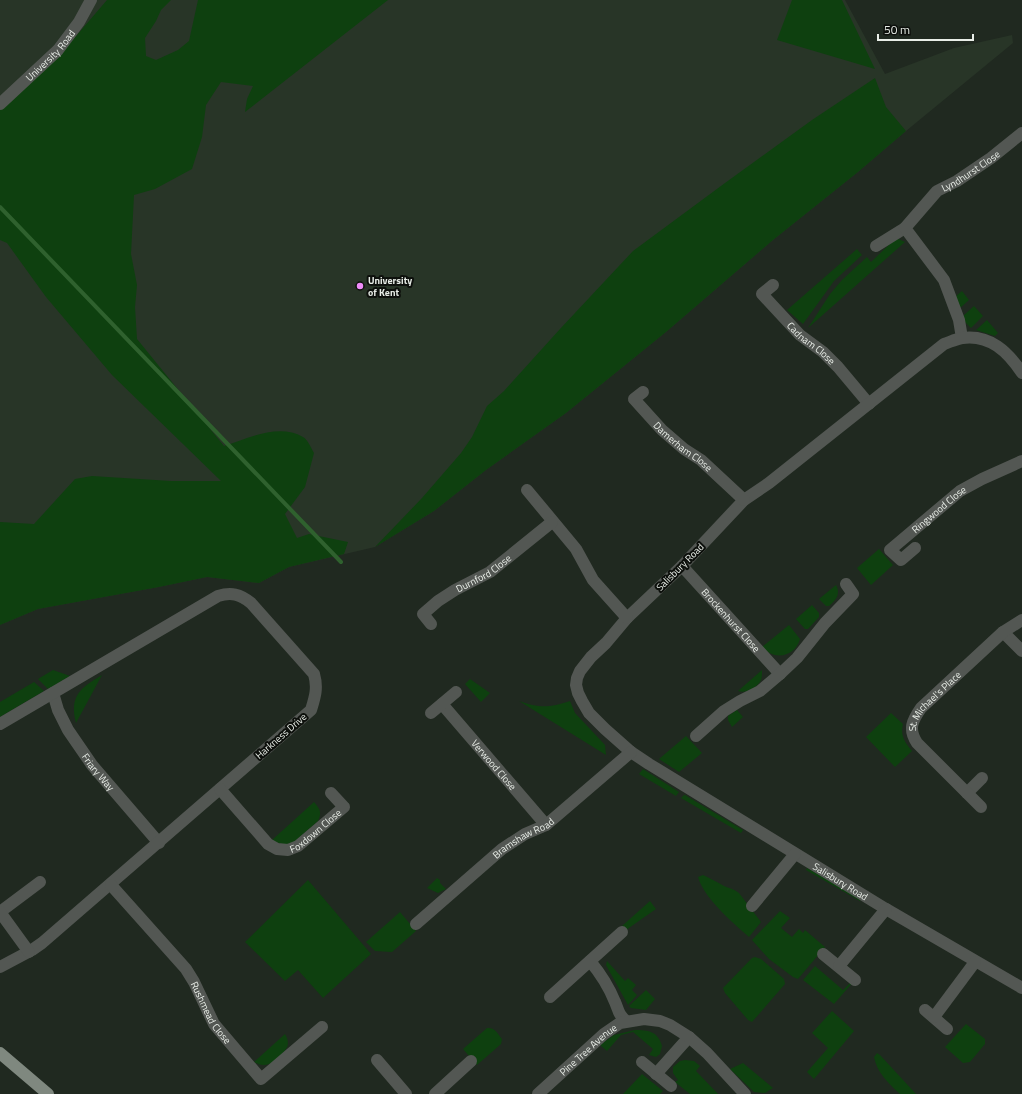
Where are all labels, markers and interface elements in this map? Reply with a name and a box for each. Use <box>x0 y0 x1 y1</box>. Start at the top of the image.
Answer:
scale bar <box>878 16 973 42</box>
text: 50 m <box>884 20 910 39</box>
street label: University Road <box>22 26 78 84</box>
street label: Lyndhurst Close <box>939 146 1003 195</box>
place label: University of Kent <box>368 273 412 300</box>
marker: University of Kent <box>355 281 365 291</box>
street label: Cadnam Close <box>784 318 839 368</box>
street label: Damerham Close <box>650 418 716 475</box>
street label: Ringwood Close <box>908 482 969 536</box>
street label: Salisbury Road <box>653 540 707 594</box>
street label: Durnford Close <box>453 550 514 596</box>
street label: Brockenhurst Close <box>698 585 764 655</box>
street label: St. Michael's Place <box>904 667 964 731</box>
street label: Harkness Drive <box>252 709 310 763</box>
street label: Verwood Close <box>468 736 520 793</box>
street label: Friary Way <box>79 750 119 794</box>
street label: Foxdown Close <box>287 805 344 856</box>
street label: Bramshaw Road <box>489 814 557 862</box>
street label: Salisbury Road <box>810 859 871 904</box>
street label: Rushmead Close <box>187 979 235 1047</box>
street label: Pine Tree Avenue <box>556 1020 620 1079</box>

